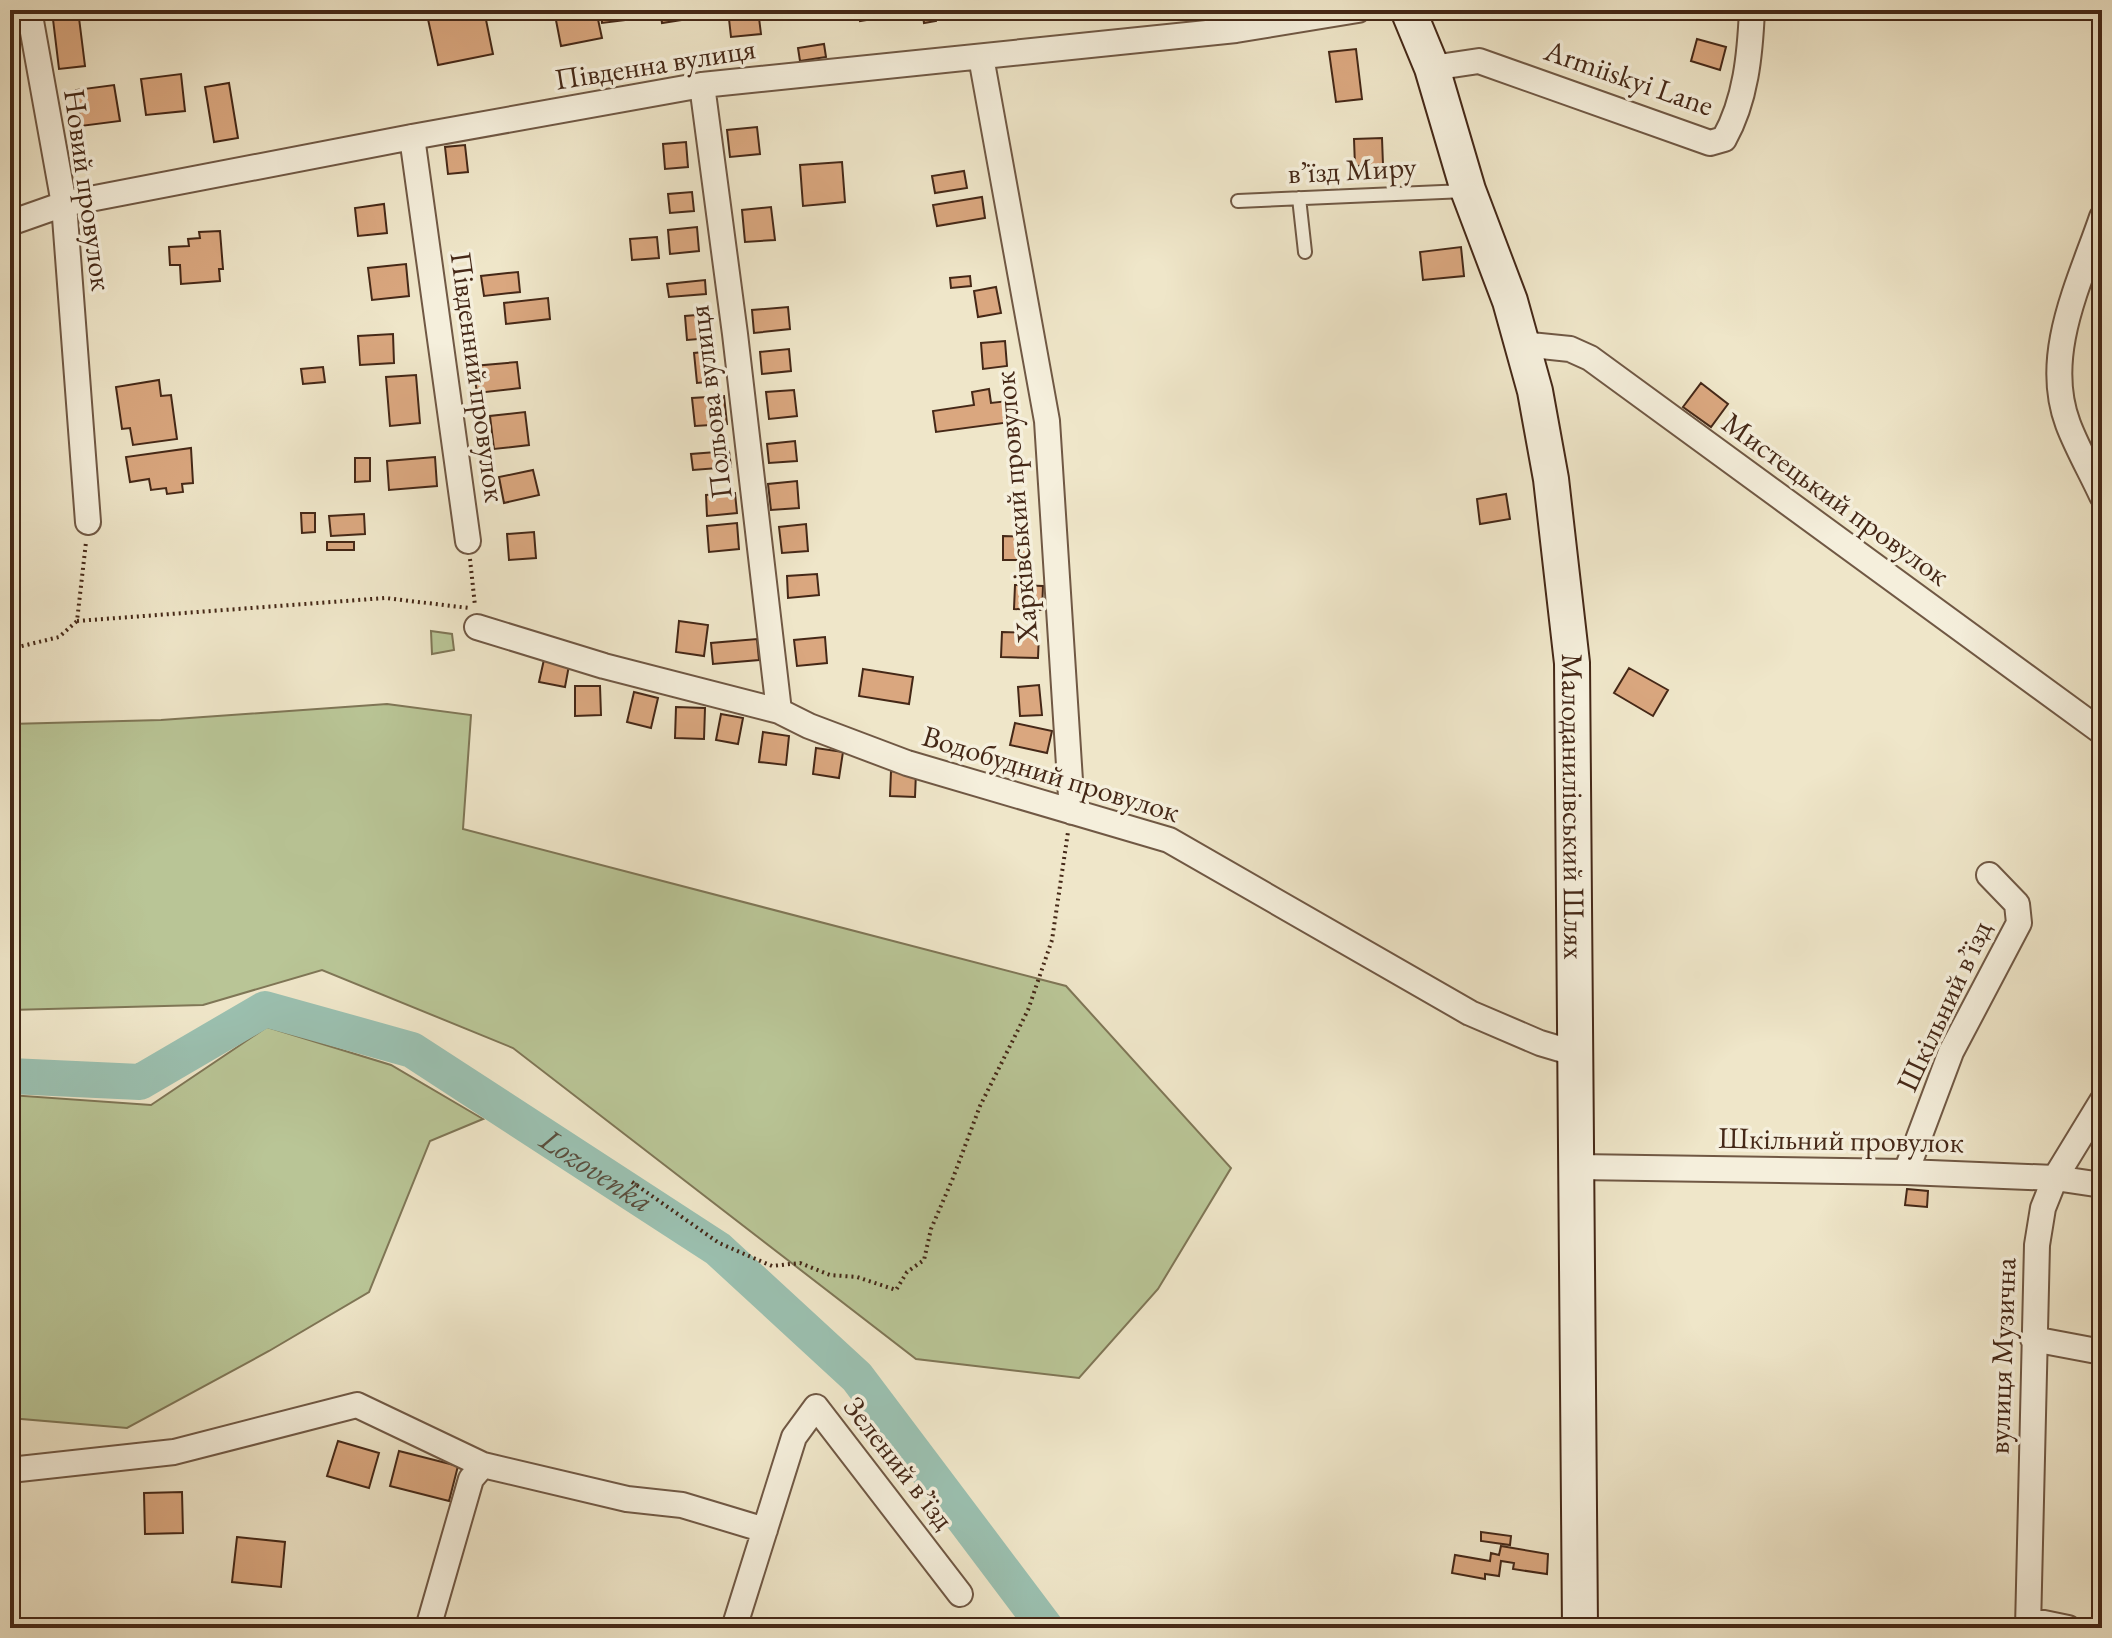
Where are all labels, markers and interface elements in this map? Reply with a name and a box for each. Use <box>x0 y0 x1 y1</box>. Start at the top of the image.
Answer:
street label: Південна вулиця <box>552 28 758 99</box>
street label: Armiiskyi Lane <box>1539 30 1719 125</box>
street label: Новий провулок <box>55 87 122 293</box>
street label: в’їзд Миру <box>1287 147 1418 192</box>
street label: Південний провулок <box>442 249 515 505</box>
street label: Польова вулиця <box>678 303 741 501</box>
street label: Харківський провулок <box>984 370 1047 645</box>
street label: Мистецький провулок <box>1715 403 1958 594</box>
street label: Малоданилівський Шлях <box>1553 653 1594 959</box>
street label: Водобудний провулок <box>918 716 1184 831</box>
street label: Шкільний в’їзд <box>1887 914 2000 1097</box>
water label: Lozovenka <box>531 1118 661 1222</box>
street label: Шкільний провулок <box>1718 1118 1964 1161</box>
street label: вулиця Музична <box>1979 1257 2024 1455</box>
street label: Зелений в’їзд <box>835 1388 964 1537</box>

